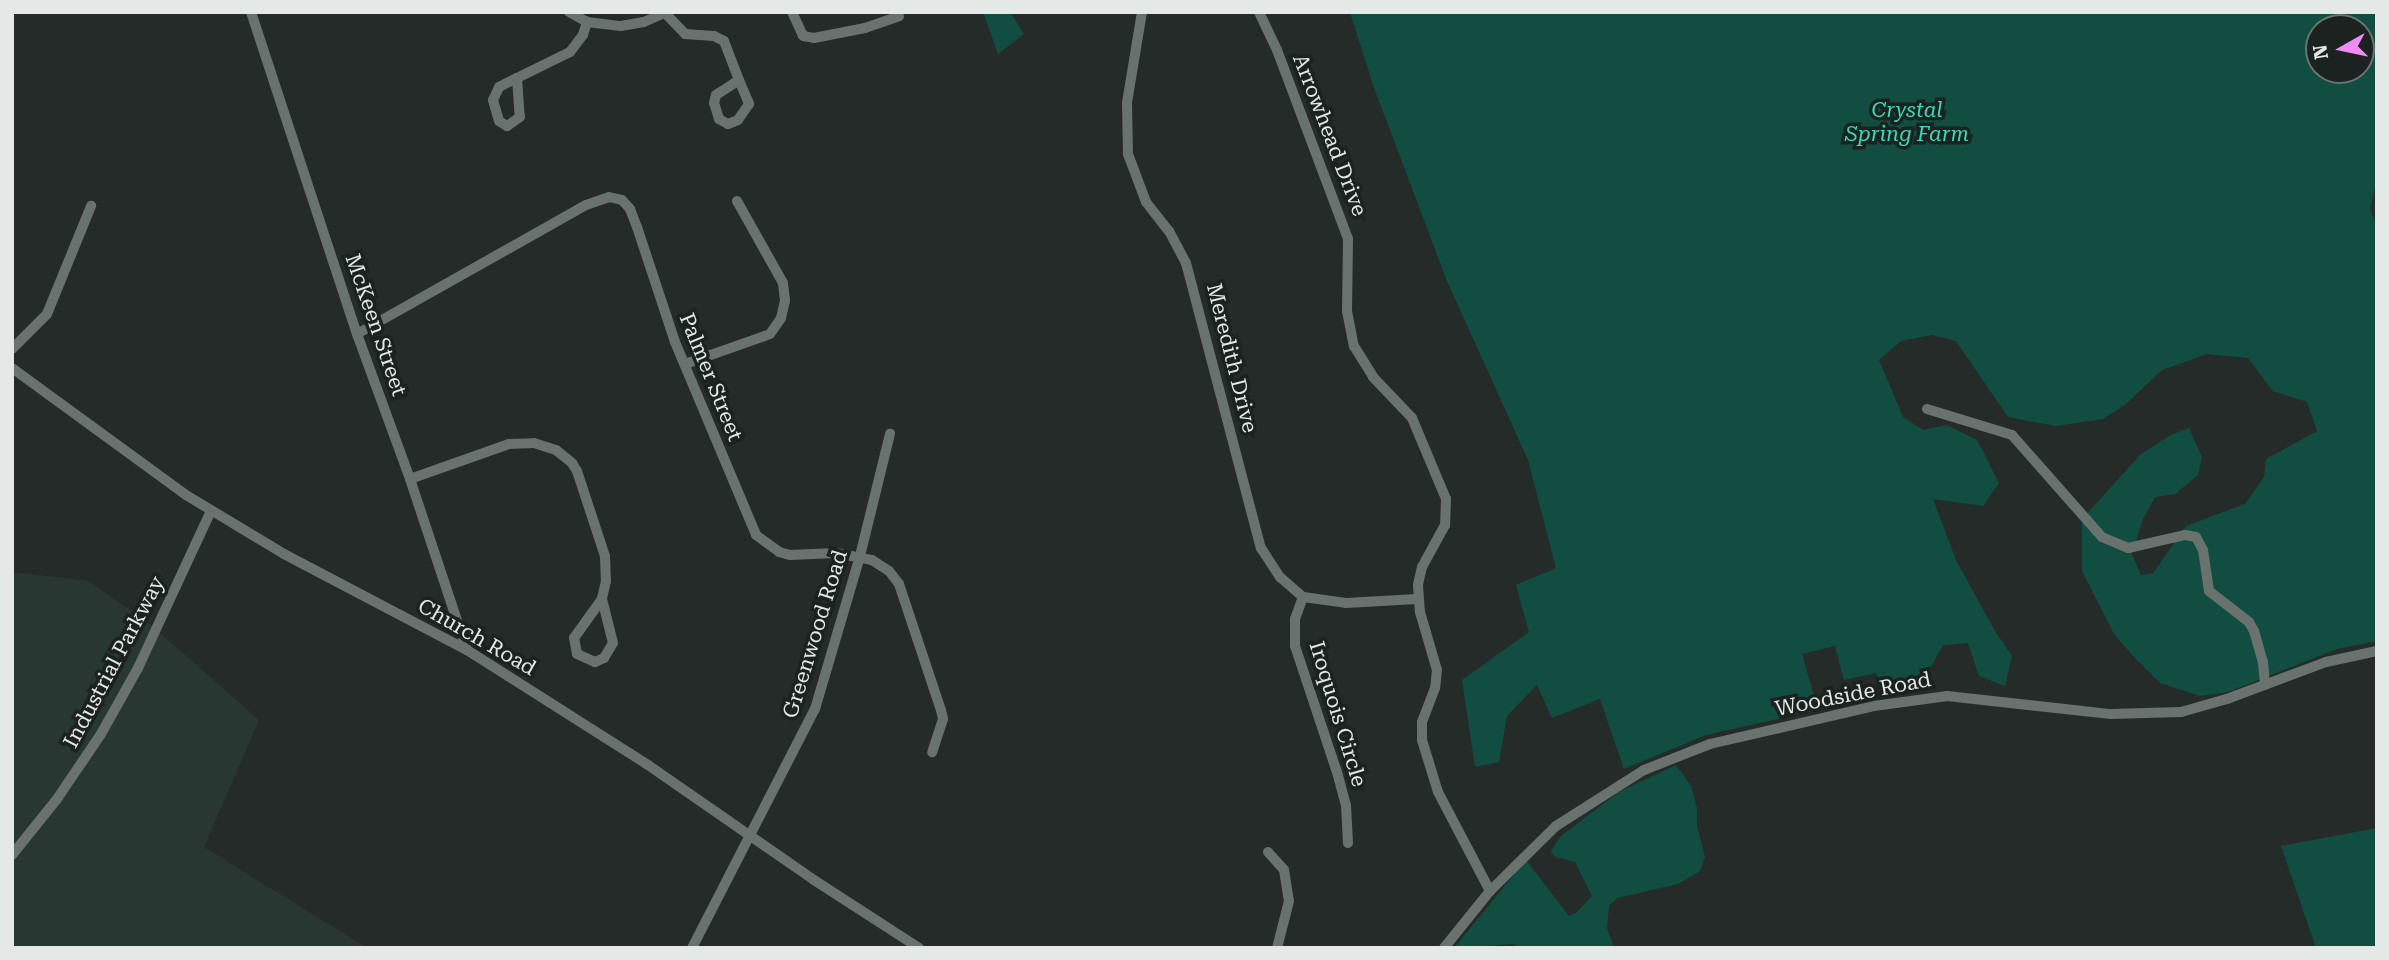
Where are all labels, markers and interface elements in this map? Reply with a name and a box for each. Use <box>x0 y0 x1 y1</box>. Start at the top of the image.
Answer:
north arrow <box>2305 14 2375 84</box>
text: N <box>2308 43 2333 61</box>
street label: Arrowhead Drive <box>1288 51 1372 219</box>
park label: Crystal Spring Farm <box>1845 97 1969 147</box>
street label: McKeen Street <box>340 251 412 399</box>
street label: Meredith Drive <box>1201 281 1263 435</box>
street label: Palmer Street <box>674 309 748 445</box>
street label: Greenwood Road <box>777 547 853 721</box>
street label: Industrial Parkway <box>58 572 170 752</box>
street label: Church Road <box>413 593 541 681</box>
street label: Iroquois Circle <box>1304 638 1372 790</box>
street label: Woodside Road <box>1773 667 1933 721</box>

